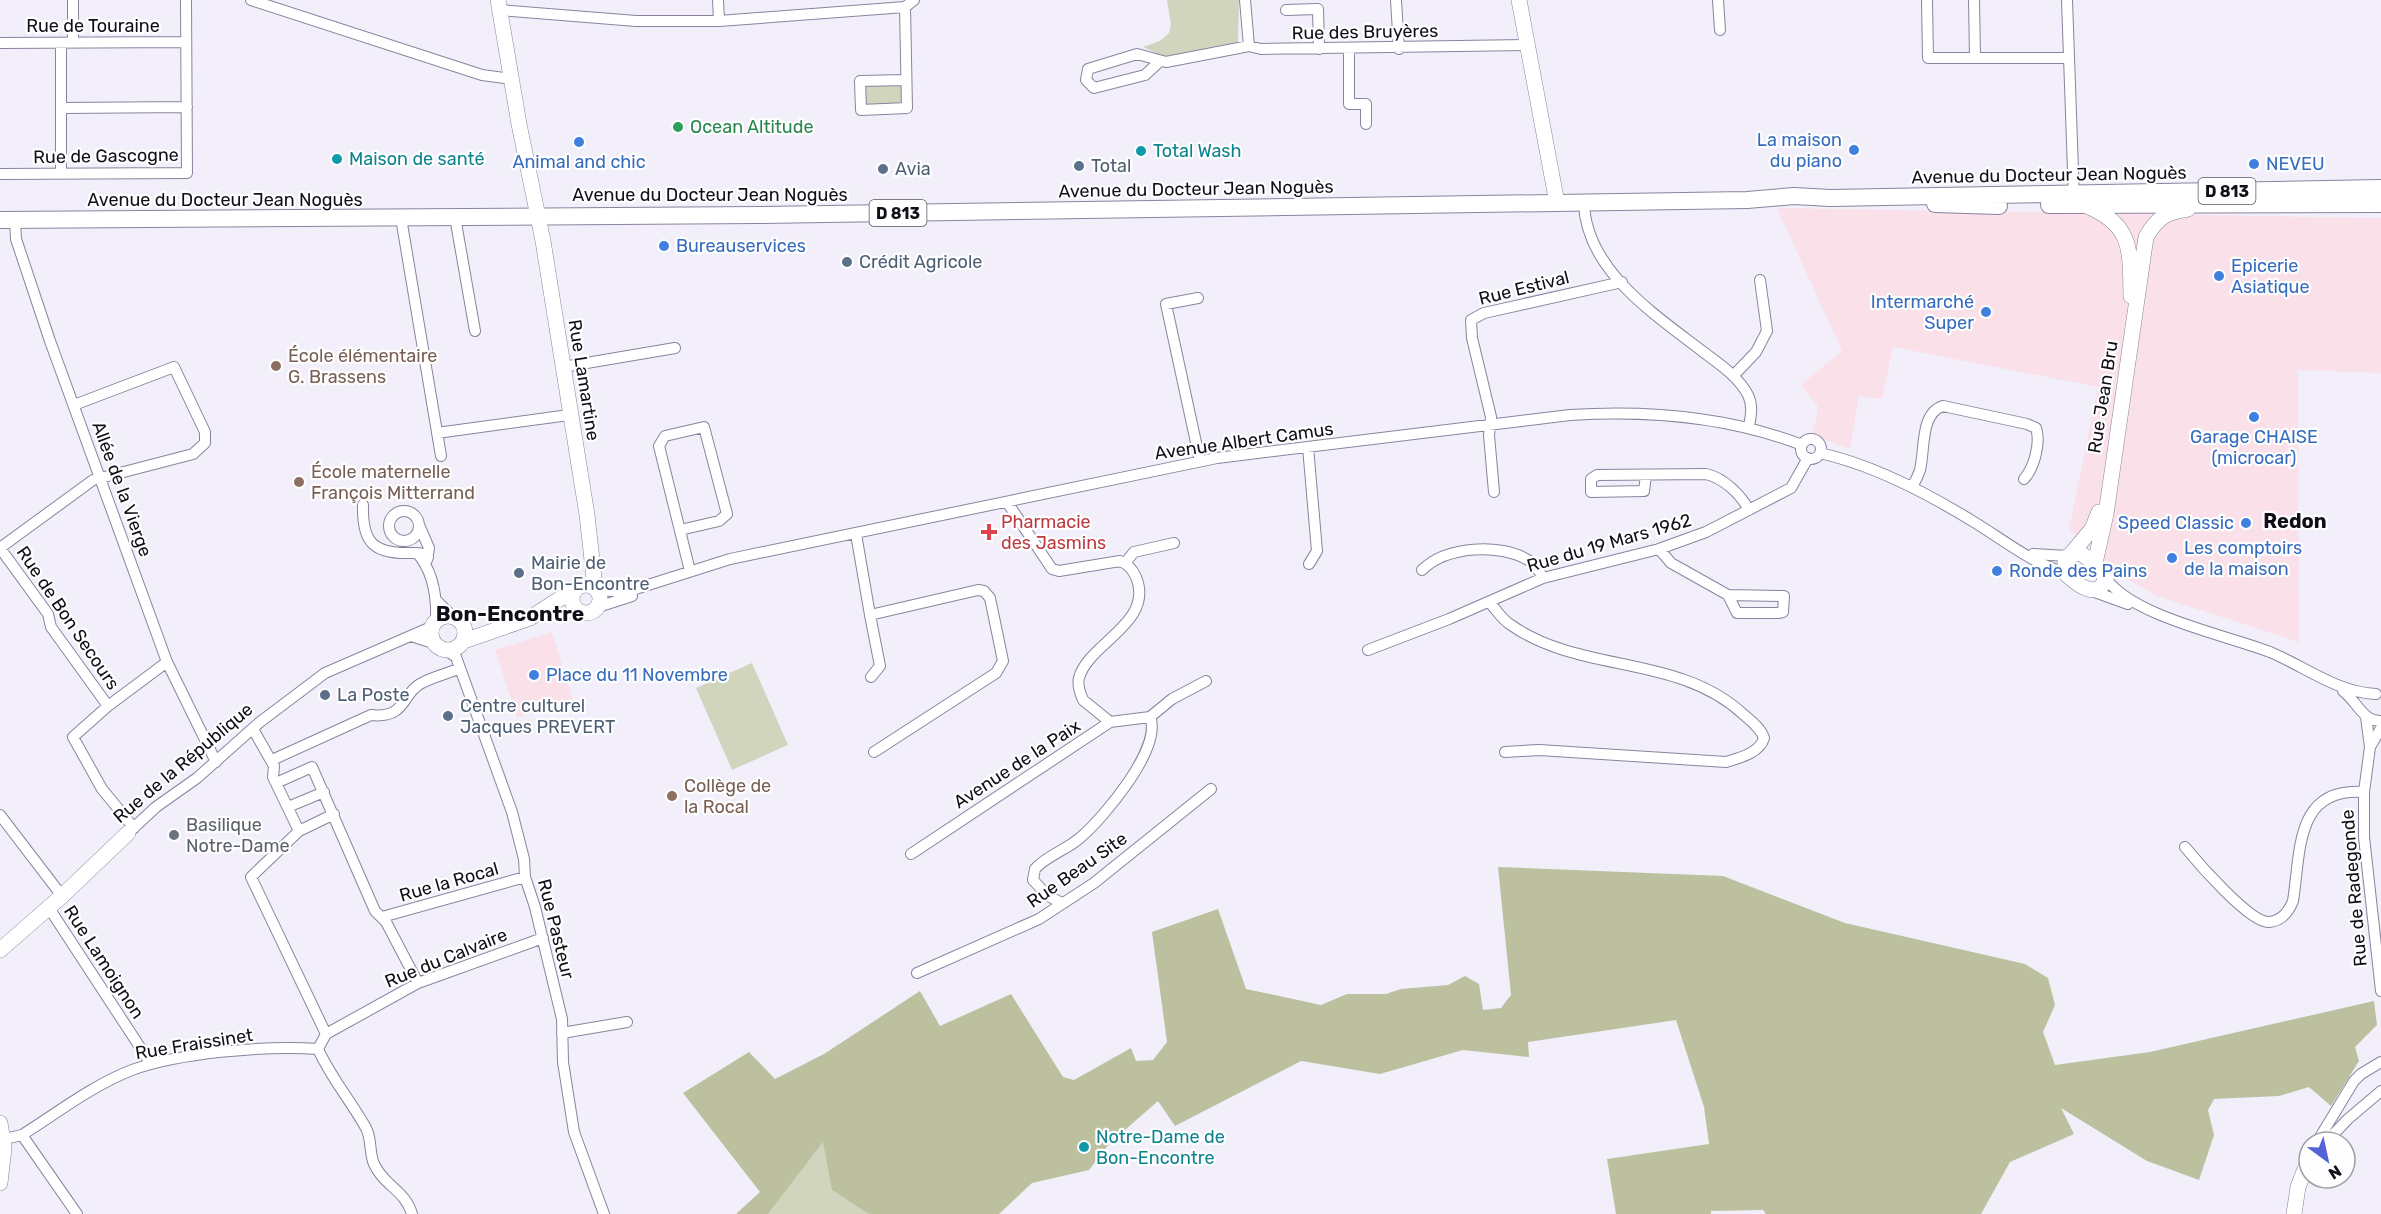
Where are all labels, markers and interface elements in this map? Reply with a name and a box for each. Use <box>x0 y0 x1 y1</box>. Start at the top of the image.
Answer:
street label: Rue de Touraine <box>26 15 160 37</box>
street label: Rue des Bruyères <box>1291 20 1439 44</box>
place label: Ocean Altitude <box>690 116 813 138</box>
marker: Ocean Altitude <box>671 120 685 134</box>
place label: La maison du piano <box>1757 129 1842 172</box>
marker: Animal and chic <box>572 135 586 149</box>
place label: Total Wash <box>1153 140 1242 162</box>
marker: La maison du piano <box>1847 143 1861 157</box>
street label: Rue de Gascogne <box>33 144 179 168</box>
marker: Total Wash <box>1134 144 1148 158</box>
place label: Maison de santé <box>349 148 485 170</box>
place label: Animal and chic <box>512 151 646 173</box>
marker: Maison de santé <box>330 152 344 166</box>
place label: NEVEU <box>2266 153 2325 175</box>
place label: Total <box>1091 155 1131 177</box>
marker: NEVEU <box>2247 157 2261 171</box>
place label: Avia <box>895 158 931 180</box>
marker: Total <box>1072 159 1086 173</box>
marker: Avia <box>876 162 890 176</box>
street label: Avenue du Docteur Jean Noguès <box>1911 162 2187 188</box>
street label: Avenue du Docteur Jean Noguès <box>1058 176 1334 202</box>
road number: D 813 <box>2198 178 2256 204</box>
street label: Avenue du Docteur Jean Noguès <box>572 184 848 206</box>
street label: Avenue du Docteur Jean Noguès <box>87 189 363 211</box>
road number: D 813 <box>870 200 926 226</box>
place label: Bureauservices <box>676 235 806 257</box>
marker: Bureauservices <box>657 239 671 253</box>
place label: Crédit Agricole <box>859 251 982 273</box>
marker: Crédit Agricole <box>840 255 854 269</box>
place label: Epicerie Asiatique <box>2231 255 2309 298</box>
street label: Rue Estival <box>1476 266 1572 310</box>
marker: Epicerie Asiatique <box>2212 269 2226 283</box>
place label: Intermarché Super <box>1871 291 1974 334</box>
marker: Intermarché Super <box>1979 305 1993 319</box>
street label: Rue Lamartine <box>564 318 604 442</box>
street label: Rue Jean Bru <box>2083 339 2123 455</box>
place label: École élémentaire G. Brassens <box>288 345 437 388</box>
marker: École élémentaire G. Brassens <box>269 359 283 373</box>
marker: Garage CHAISE (microcar) <box>2247 410 2261 424</box>
street label: Allée de la Vierge <box>87 418 157 560</box>
street label: Avenue Albert Camus <box>1153 418 1335 464</box>
place label: Garage CHAISE (microcar) <box>2190 426 2318 469</box>
place label: École maternelle François Mitterrand <box>311 461 475 504</box>
marker: École maternelle François Mitterrand <box>292 475 306 489</box>
street label: Rue du 19 Mars 1962 <box>1524 509 1694 577</box>
district label: Redon <box>2263 509 2327 533</box>
place label: Pharmacie des Jasmins <box>1001 511 1106 554</box>
place label: Speed Classic <box>2118 512 2234 534</box>
marker: Speed Classic <box>2239 516 2253 530</box>
marker: Pharmacie des Jasmins <box>982 525 996 539</box>
place label: Les comptoirs de la maison <box>2184 537 2302 580</box>
street label: Rue de Bon Secours <box>12 542 124 694</box>
marker: Les comptoirs de la maison <box>2165 551 2179 565</box>
place label: Mairie de Bon-Encontre <box>531 552 650 595</box>
place label: Ronde des Pains <box>2009 560 2147 582</box>
marker: Ronde des Pains <box>1990 564 2004 578</box>
marker: Mairie de Bon-Encontre <box>512 566 526 580</box>
district label: Bon-Encontre <box>436 601 584 626</box>
place label: Place du 11 Novembre <box>546 664 728 686</box>
marker: Place du 11 Novembre <box>527 668 541 682</box>
place label: La Poste <box>337 684 410 706</box>
marker: La Poste <box>318 688 332 702</box>
place label: Centre culturel Jacques PREVERT <box>460 695 615 738</box>
street label: Rue de la République <box>109 698 257 828</box>
marker: Centre culturel Jacques PREVERT <box>441 709 455 723</box>
street label: Avenue de la Paix <box>949 715 1085 813</box>
place label: Collège de la Rocal <box>684 775 771 818</box>
marker: Collège de la Rocal <box>665 789 679 803</box>
street label: Rue de Radegonde <box>2336 809 2372 967</box>
place label: Basilique Notre-Dame <box>186 814 290 857</box>
street label: Rue Beau Site <box>1023 827 1131 913</box>
marker: Basilique Notre-Dame <box>167 828 181 842</box>
street label: Rue la Rocal <box>397 857 501 907</box>
street label: Rue Pasteur <box>533 877 579 981</box>
street label: Rue Lamoignon <box>59 901 149 1023</box>
street label: Rue du Calvaire <box>382 923 510 993</box>
street label: Rue Fraissinet <box>133 1024 255 1064</box>
place label: Notre-Dame de Bon-Encontre <box>1096 1126 1225 1169</box>
north arrow <box>2297 1130 2357 1190</box>
marker: Notre-Dame de Bon-Encontre <box>1077 1140 1091 1154</box>
text: N <box>2325 1161 2345 1183</box>

